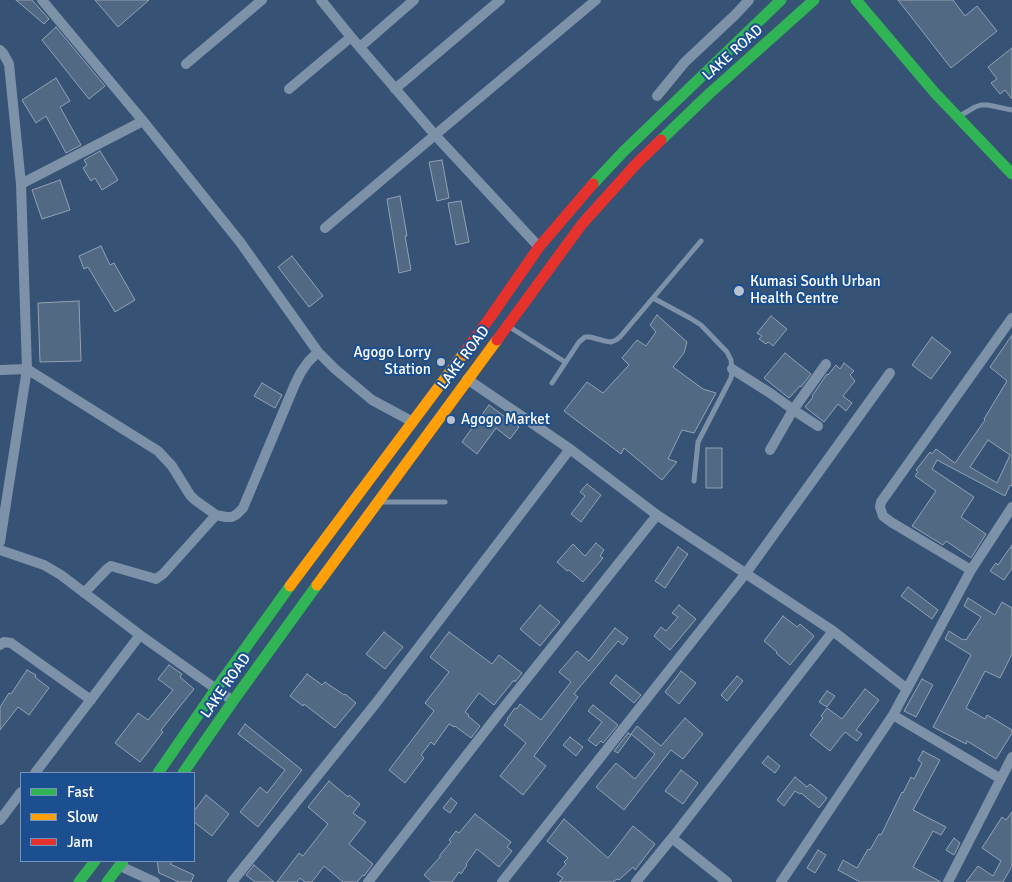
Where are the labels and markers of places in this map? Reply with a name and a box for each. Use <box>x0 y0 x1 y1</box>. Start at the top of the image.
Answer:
place label: Kumasi South Urban Health Centre <box>750 273 881 308</box>
marker: Kumasi South Urban Health Centre <box>732 284 746 298</box>
place label: Agogo Lorry Station <box>354 344 431 379</box>
marker: Agogo Lorry Station <box>435 356 447 368</box>
place label: Agogo Market <box>461 411 550 429</box>
marker: Agogo Market <box>445 414 457 426</box>

